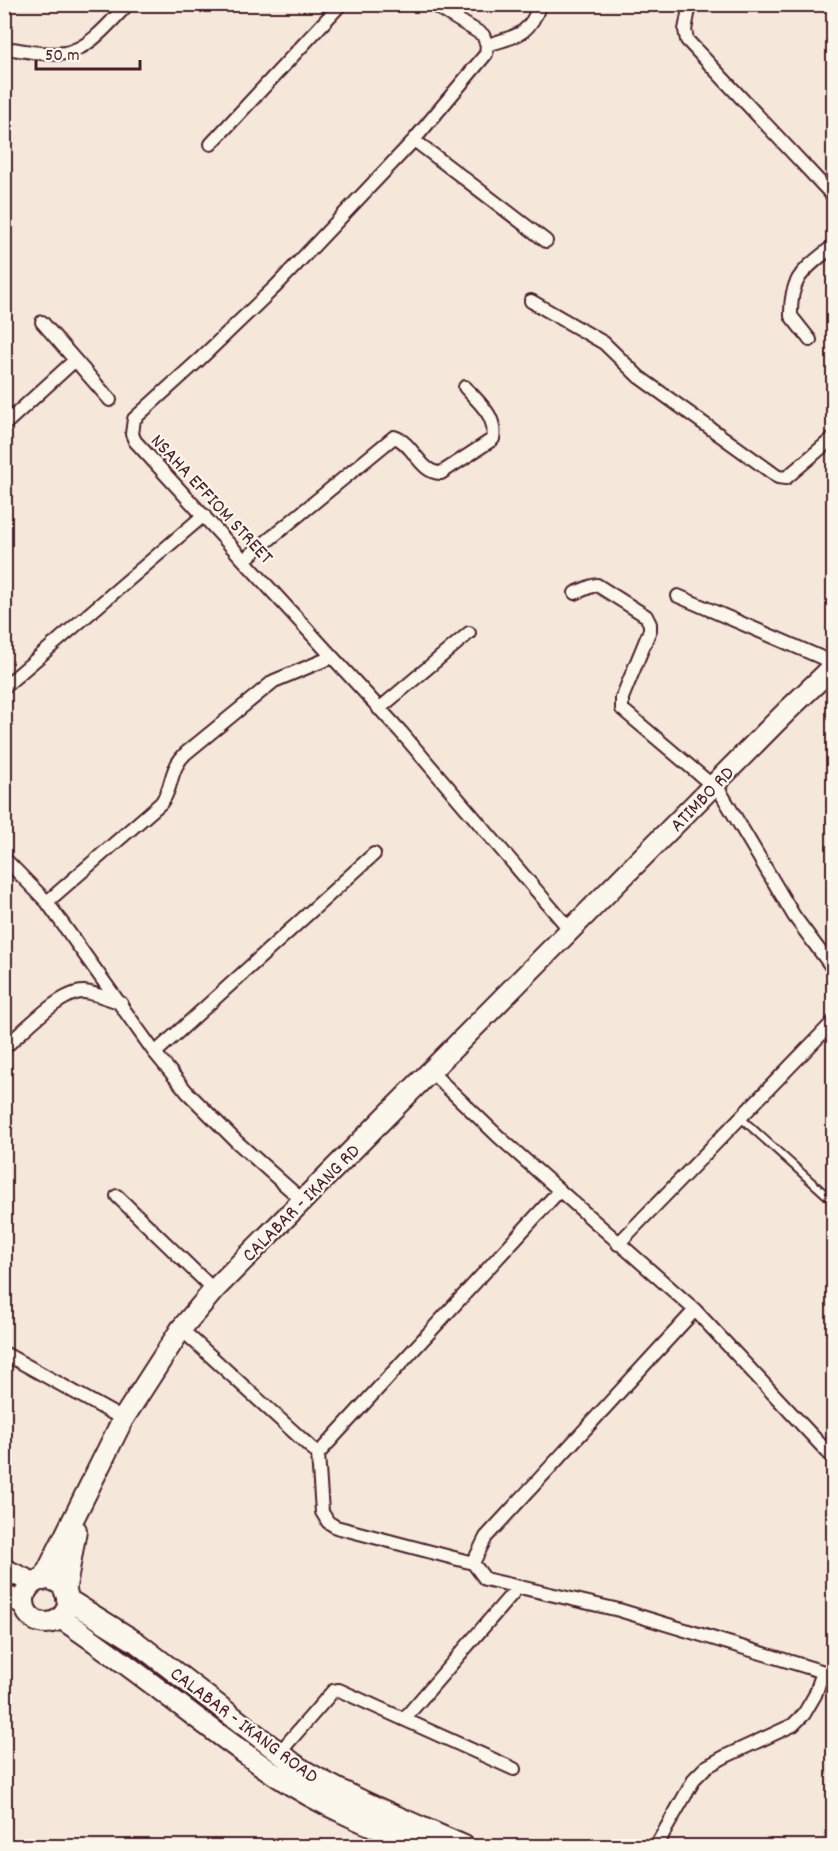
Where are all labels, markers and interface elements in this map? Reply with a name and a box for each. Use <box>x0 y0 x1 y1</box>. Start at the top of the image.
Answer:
scale bar <box>36 33 140 71</box>
text: 50 m <box>45 44 80 69</box>
street label: NSAHA EFFIOM STREET <box>143 429 279 571</box>
street label: ATIMBO RD <box>664 761 742 839</box>
street label: CALABAR - IKANG RD <box>237 1139 368 1270</box>
street label: CALABAR - IKANG ROAD <box>163 1661 323 1792</box>

